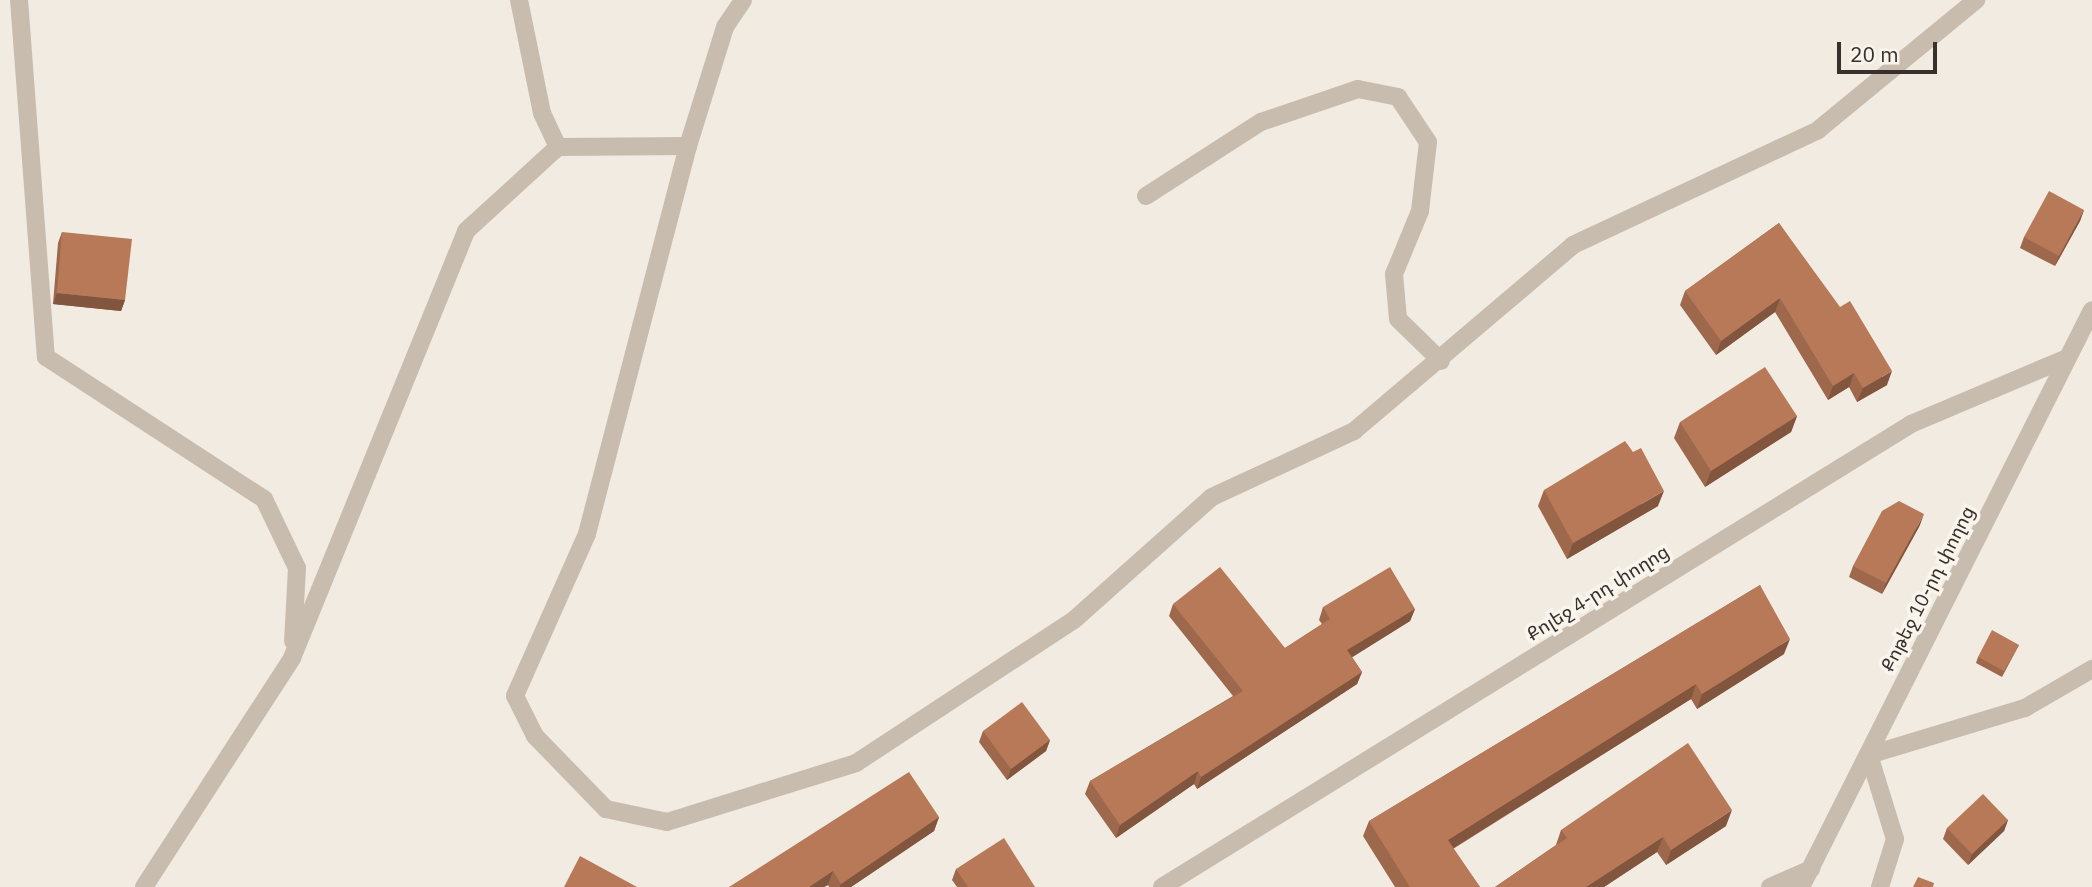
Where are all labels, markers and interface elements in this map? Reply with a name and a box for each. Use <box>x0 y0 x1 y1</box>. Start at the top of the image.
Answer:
scale bar <box>1840 28 1940 72</box>
text: 20 m <box>1850 40 1899 68</box>
street label: Քոթեջ 10-րդ փողոց <box>1876 503 1980 675</box>
street label: Քոլեջ 4-րդ փողոց <box>1523 540 1673 646</box>

